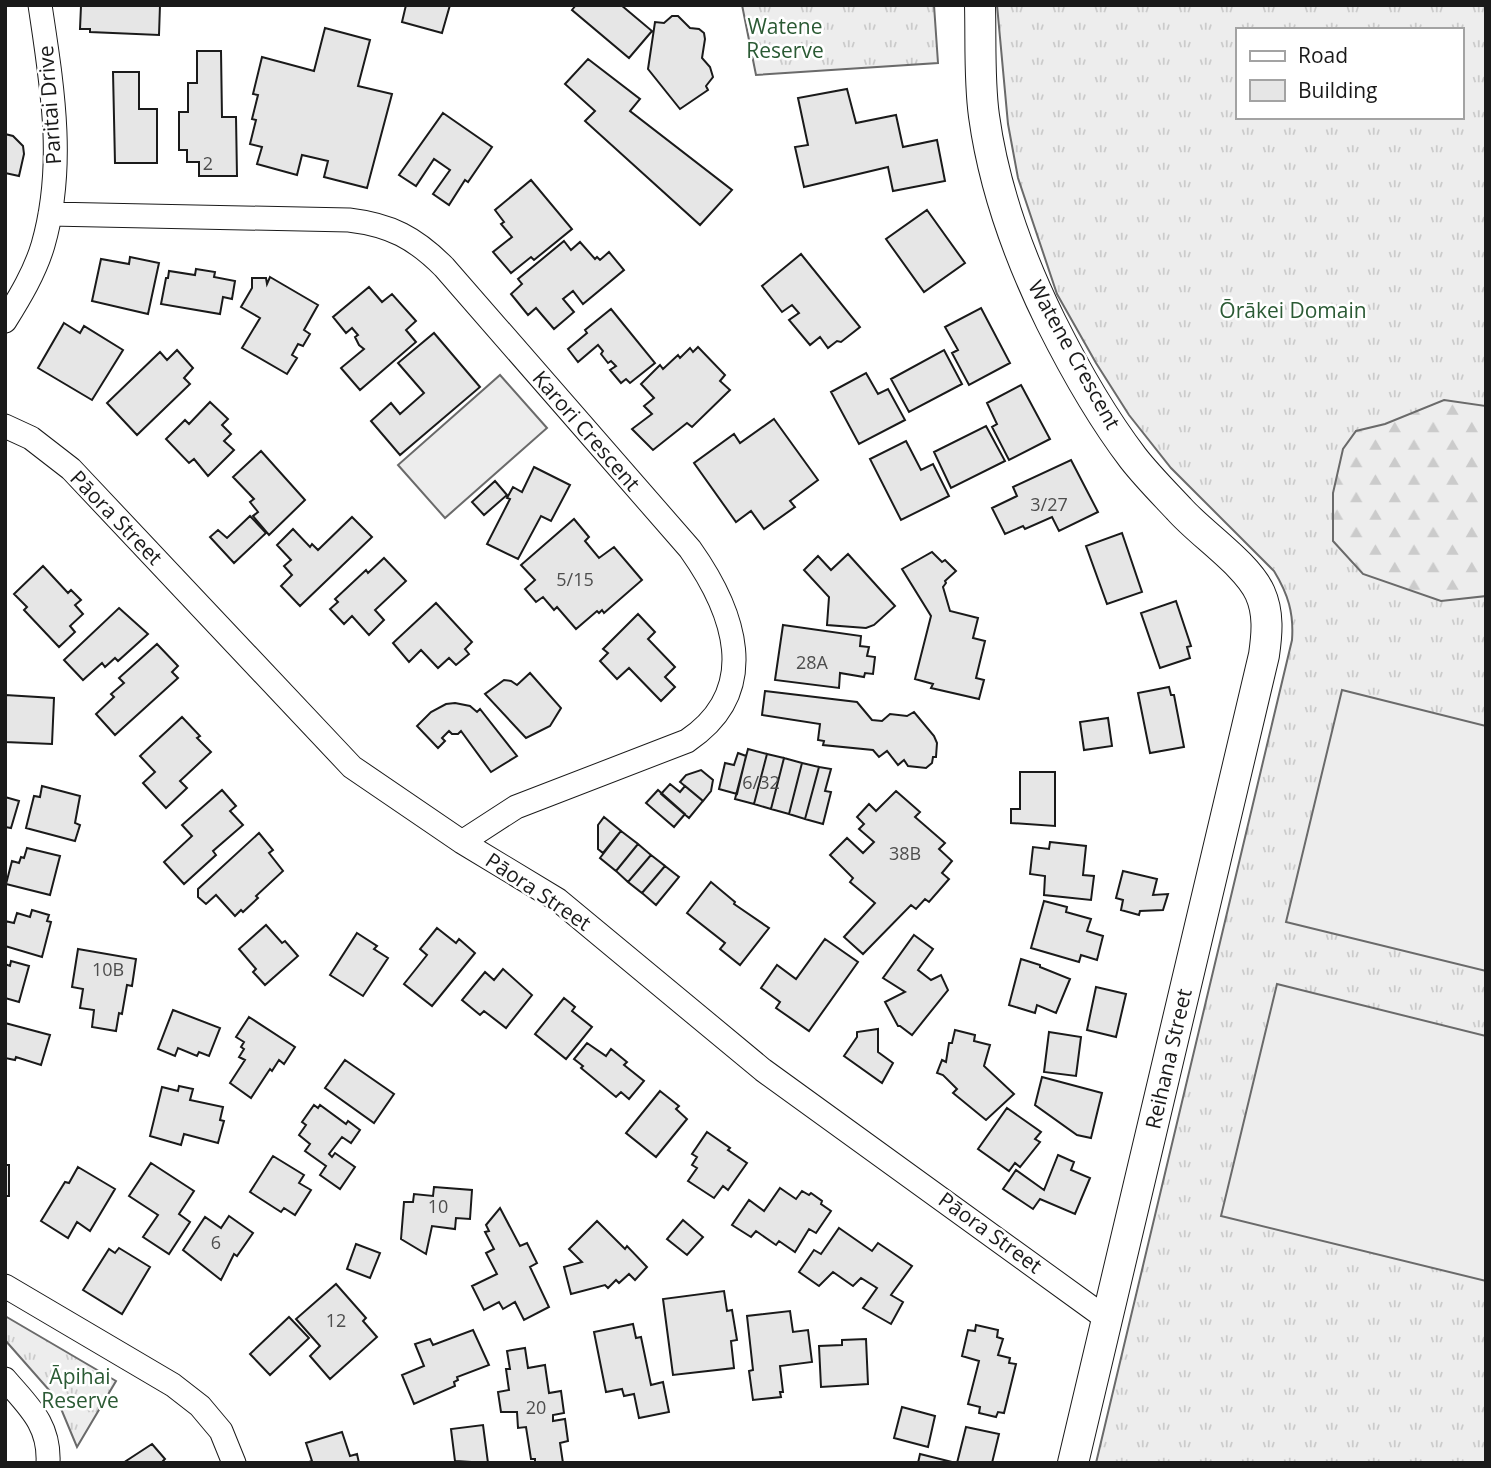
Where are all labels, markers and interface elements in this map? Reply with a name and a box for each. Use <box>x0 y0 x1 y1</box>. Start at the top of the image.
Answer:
park label: Watene Reserve <box>746 12 824 64</box>
legend <box>1236 28 1463 119</box>
text: Road <box>1298 41 1348 69</box>
street label: Paritai Drive <box>31 44 67 166</box>
text: Building <box>1298 76 1377 104</box>
house number: 2 <box>203 151 213 175</box>
street label: Watene Crescent <box>1022 275 1127 434</box>
park label: Ōrākei Domain <box>1219 296 1367 324</box>
street label: Karori Crescent <box>527 364 647 496</box>
street label: Pāora Street <box>65 464 169 571</box>
house number: 3/27 <box>1030 492 1068 516</box>
house number: 5/15 <box>556 567 594 591</box>
house number: 28A <box>796 650 829 674</box>
house number: 6/32 <box>742 770 780 794</box>
house number: 38B <box>889 841 921 865</box>
street label: Pāora Street <box>480 846 597 937</box>
house number: 10B <box>92 957 124 981</box>
street label: Reihana Street <box>1138 986 1198 1132</box>
street label: Pāora Street <box>933 1185 1048 1279</box>
house number: 10 <box>428 1194 448 1218</box>
house number: 6 <box>211 1230 221 1254</box>
house number: 12 <box>326 1308 346 1332</box>
park label: Āpihai Reserve <box>41 1362 119 1414</box>
house number: 20 <box>526 1395 546 1419</box>

